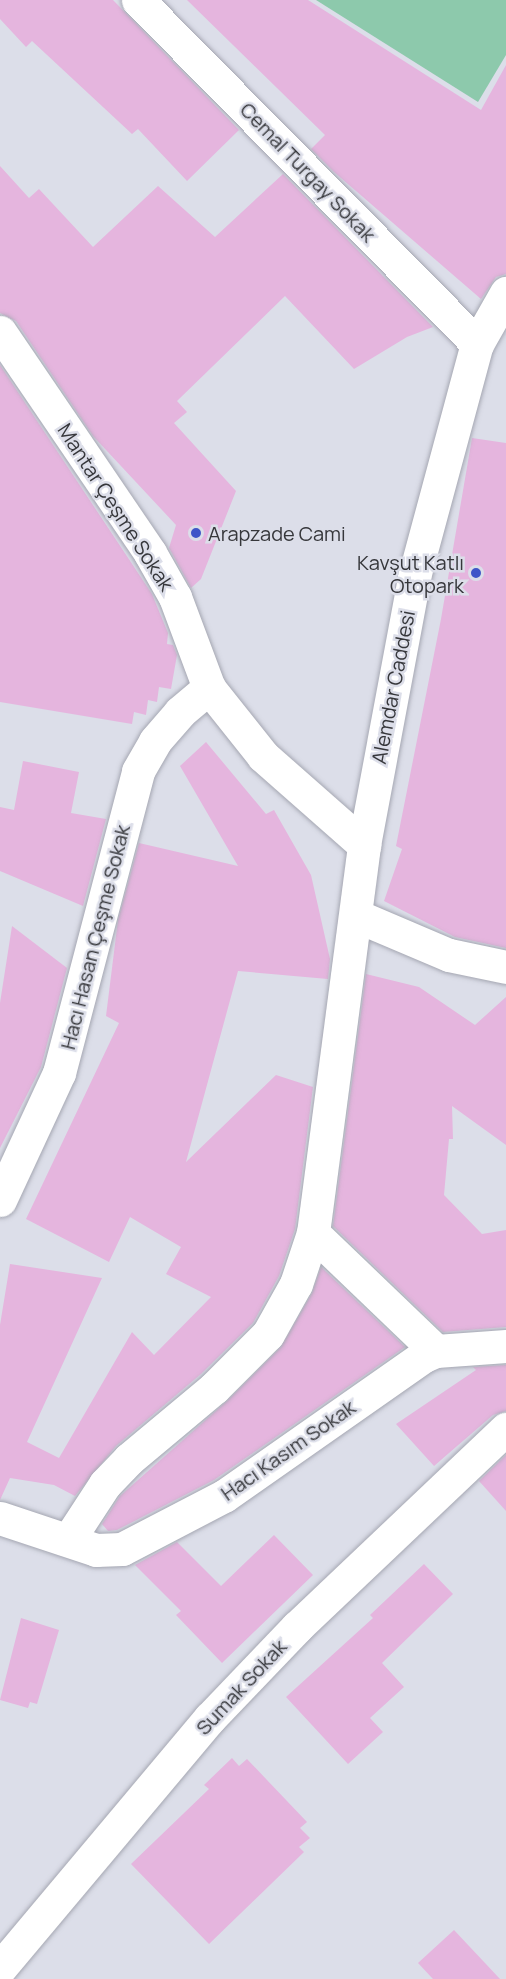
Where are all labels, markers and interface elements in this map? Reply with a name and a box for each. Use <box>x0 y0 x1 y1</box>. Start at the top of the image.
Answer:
street label: Cemal Turgay Sokak <box>235 97 381 247</box>
street label: Mantar Çeşme Sokak <box>53 419 179 595</box>
place label: Arapzade Cami <box>208 521 346 545</box>
marker: Arapzade Cami <box>189 526 203 540</box>
place label: Kavşut Katlı Otopark <box>357 550 464 597</box>
marker: Kavşut Katlı Otopark <box>469 566 483 580</box>
street label: Alemdar Caddesi <box>366 608 420 766</box>
street label: Hacı Hasan Çeşme Sokak <box>55 822 135 1052</box>
street label: Hacı Kasım Sokak <box>216 1395 360 1505</box>
street label: Sumak Sokak <box>191 1634 291 1740</box>

